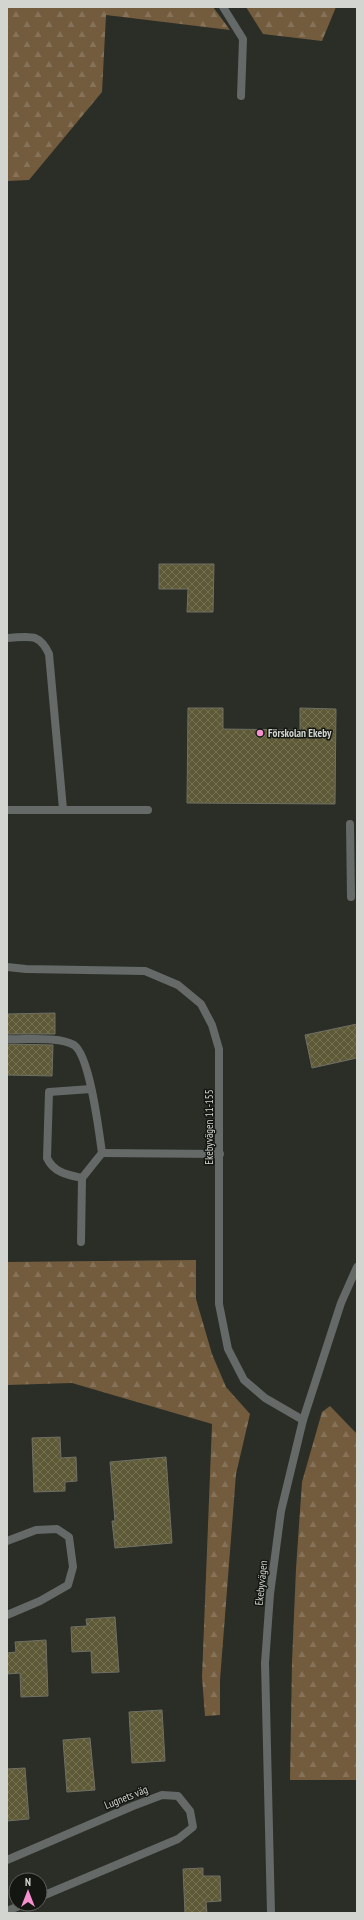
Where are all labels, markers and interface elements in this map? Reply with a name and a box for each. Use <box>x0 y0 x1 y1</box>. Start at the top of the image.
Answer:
place label: Förskolan Ekeby <box>268 726 332 740</box>
marker: Förskolan Ekeby <box>255 728 265 738</box>
street label: Ekebyvägen 11-155 <box>202 1089 216 1165</box>
street label: Ekebyvägen <box>252 1560 270 1606</box>
street label: Lugnets väg <box>102 1782 150 1812</box>
north arrow <box>8 1872 48 1912</box>
text: N <box>25 1875 31 1889</box>

